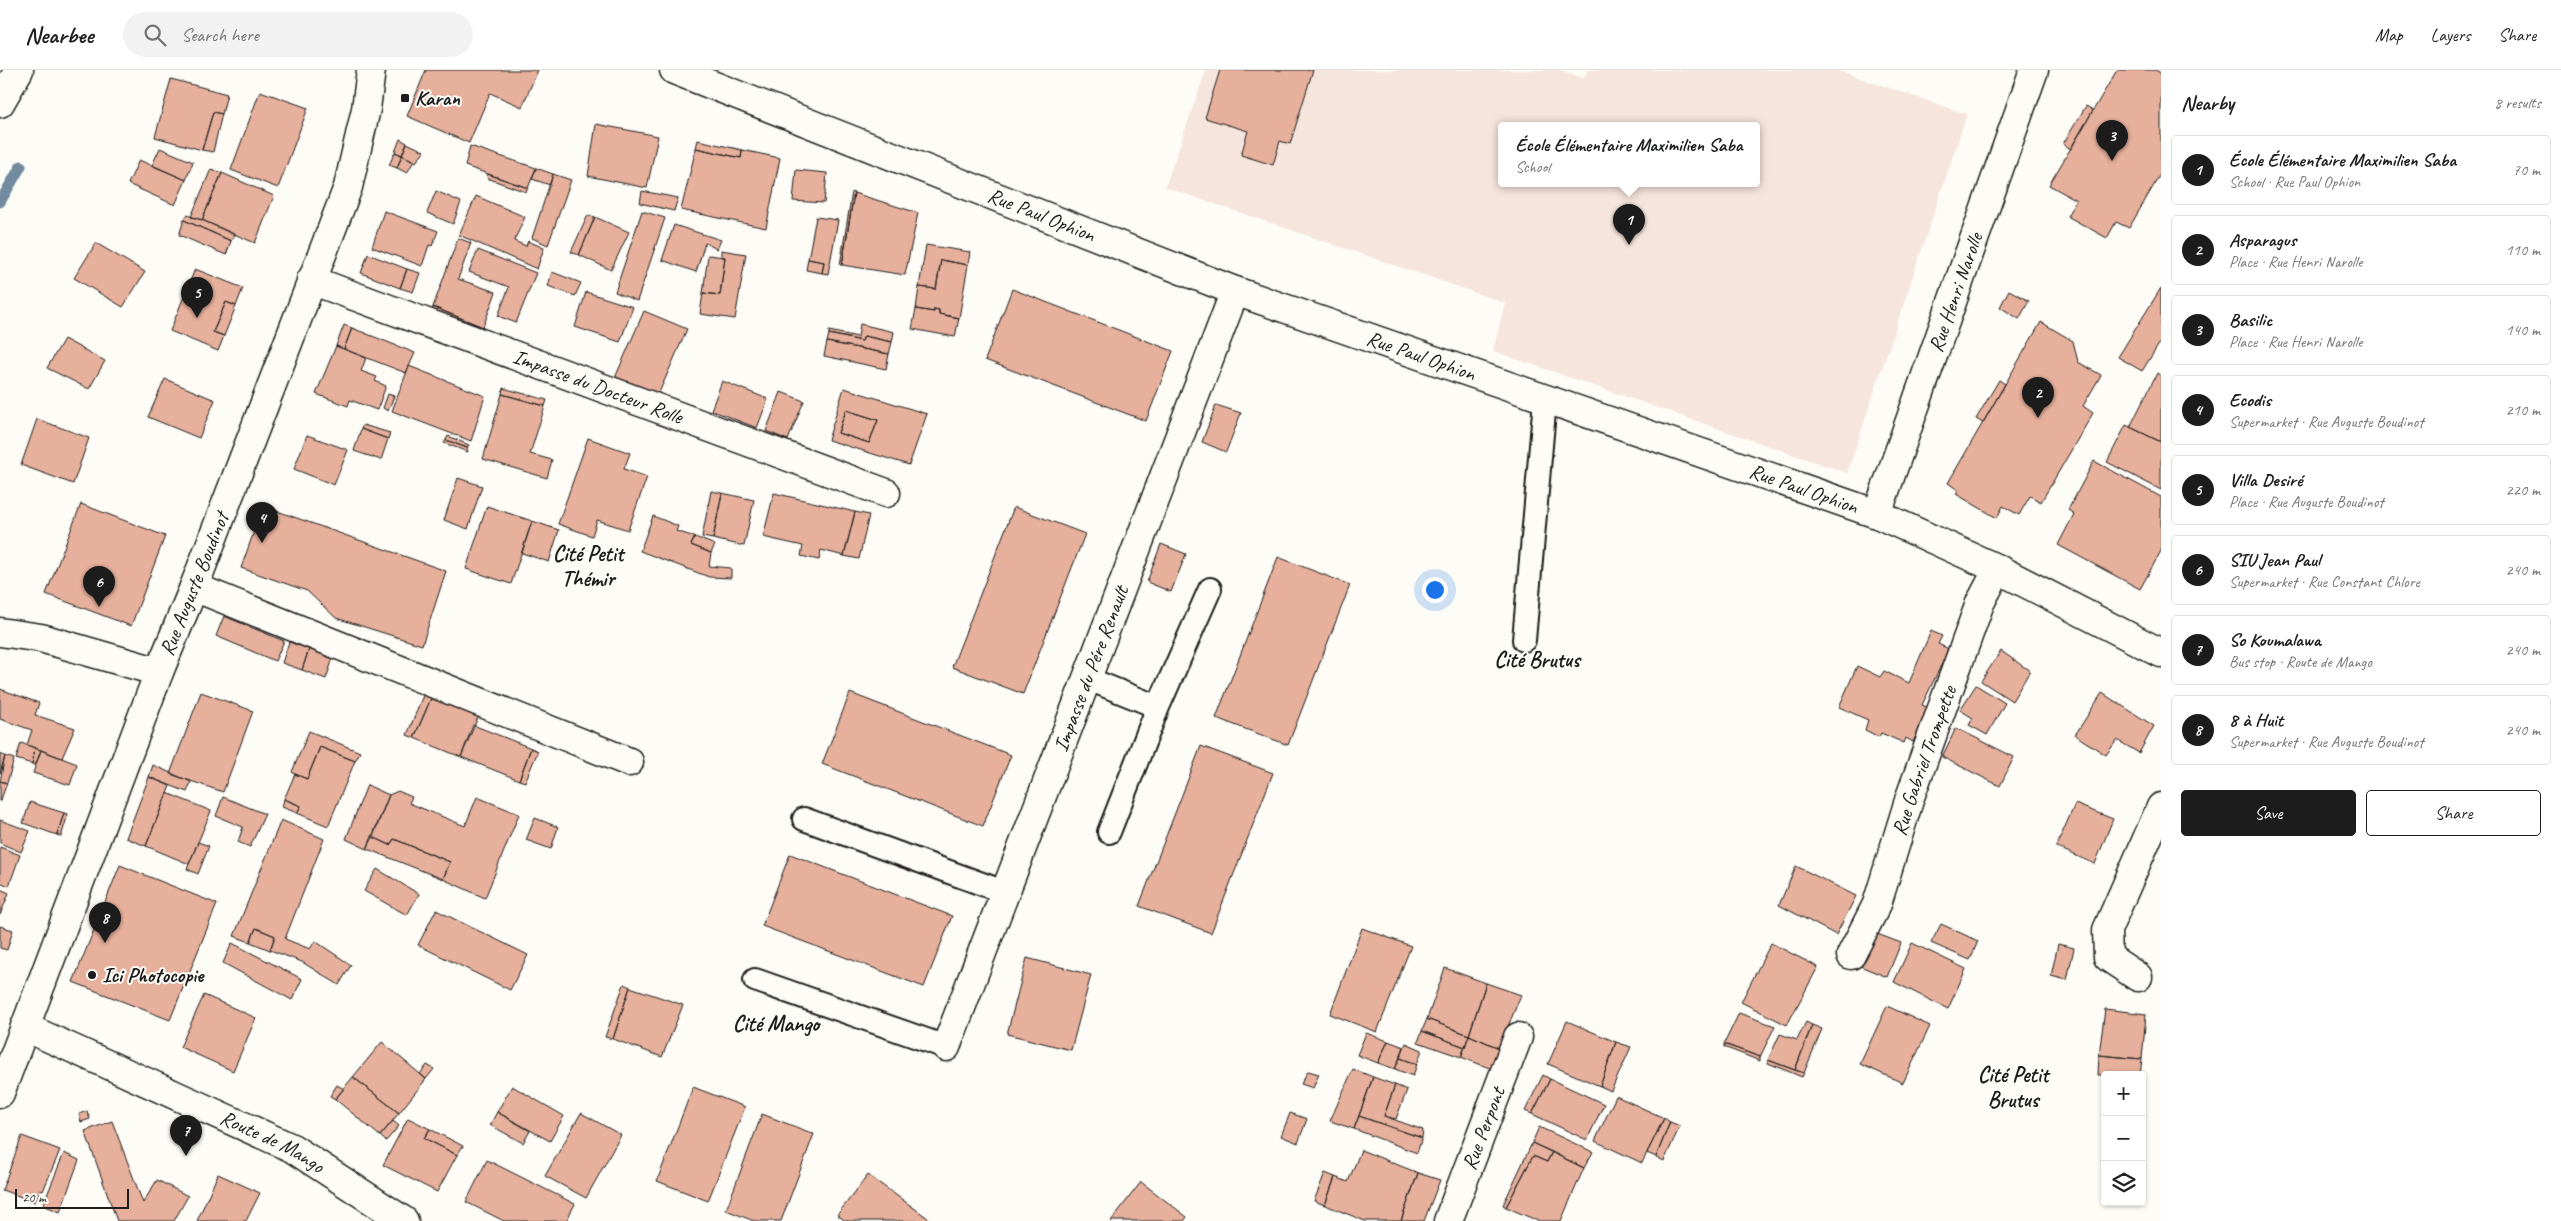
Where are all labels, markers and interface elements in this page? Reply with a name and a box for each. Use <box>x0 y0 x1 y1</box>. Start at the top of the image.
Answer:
search box <box>123 12 473 57</box>
text: Nearbee <box>25 20 93 50</box>
icon: search <box>141 21 169 49</box>
text: Search here <box>181 23 259 47</box>
text: Map <box>2375 24 2403 46</box>
text: Layers <box>2431 24 2470 46</box>
text: Share <box>2498 24 2536 46</box>
place label: Karan <box>415 85 460 111</box>
text: Nearby <box>2181 90 2234 116</box>
marker: Karan <box>399 92 411 104</box>
text: 8 results <box>2494 93 2541 113</box>
pin: 3 <box>2096 120 2128 161</box>
popup <box>1498 122 1760 187</box>
text: École Élémentaire Maximilien Saba <box>1515 133 1743 157</box>
text: École Élémentaire Maximilien Saba <box>2229 148 2456 172</box>
text: School <box>1515 157 1550 177</box>
text: 1 <box>2194 160 2202 180</box>
text: 70 m <box>2513 160 2540 180</box>
text: School · Rue Paul Ophion <box>2229 172 2360 192</box>
street label: Rue Paul Ophion <box>984 182 1099 248</box>
pin: 1 <box>1613 204 1645 245</box>
street label: Rue Henri Narolle <box>1922 227 1989 355</box>
text: Asparagus <box>2229 228 2296 252</box>
text: 2 <box>2194 240 2202 260</box>
text: 110 m <box>2506 240 2540 260</box>
text: Place · Rue Henri Narolle <box>2229 252 2362 272</box>
pin: 5 <box>181 277 213 318</box>
text: Basilic <box>2229 308 2272 332</box>
text: 3 <box>2194 320 2202 340</box>
text: 140 m <box>2506 320 2540 340</box>
street label: Rue Paul Ophion <box>1363 325 1479 387</box>
text: Place · Rue Henri Narolle <box>2229 332 2362 352</box>
street label: Impasse du Docteur Rolle <box>509 343 687 430</box>
pin: 2 <box>2022 377 2054 418</box>
text: Ecodis <box>2229 388 2271 412</box>
text: 4 <box>2194 400 2202 420</box>
text: 210 m <box>2506 400 2540 420</box>
text: Supermarket · Rue Auguste Boudinot <box>2229 412 2424 432</box>
street label: Rue Paul Ophion <box>1746 458 1862 520</box>
text: Villa Desiré <box>2229 468 2302 492</box>
text: 5 <box>2195 480 2201 500</box>
text: 220 m <box>2506 480 2540 500</box>
text: Place · Rue Auguste Boudinot <box>2229 492 2384 512</box>
pin: 4 <box>246 502 278 543</box>
street label: Rue Auguste Boudinot <box>153 506 236 659</box>
district label: Cité Petit Thémir <box>553 540 626 593</box>
text: SIU Jean Paul <box>2229 548 2320 572</box>
text: 6 <box>2194 560 2202 580</box>
text: 240 m <box>2506 560 2540 580</box>
pin: 6 <box>83 566 115 607</box>
text: Supermarket · Rue Constant Chlore <box>2229 572 2420 592</box>
your location <box>1422 577 1448 603</box>
street label: Impasse du Pére Renault <box>1047 580 1135 755</box>
text: So Koumalawa <box>2229 628 2321 652</box>
text: 7 <box>2194 640 2202 660</box>
text: 240 m <box>2506 640 2540 660</box>
district label: Cité Brutus <box>1494 646 1582 674</box>
text: Bus stop · Route de Mango <box>2229 652 2372 672</box>
street label: Rue Gabriel Trompette <box>1886 681 1962 839</box>
text: 8 à Huit <box>2229 708 2283 732</box>
text: 8 <box>2194 720 2202 740</box>
text: 240 m <box>2506 720 2540 740</box>
text: Supermarket · Rue Auguste Boudinot <box>2229 732 2424 752</box>
button: Save <box>2181 790 2356 836</box>
button: Share <box>2366 790 2541 836</box>
pin: 8 <box>89 902 121 943</box>
place label: Ici Photocopie <box>102 962 205 988</box>
marker: Ici Photocopie <box>86 969 98 981</box>
district label: Cité Mango <box>733 1010 821 1038</box>
district label: Cité Petit Brutus <box>1978 1061 2051 1114</box>
map controls <box>2101 1071 2146 1206</box>
button: + <box>2101 1071 2146 1116</box>
street label: Rue Perpont <box>1456 1082 1511 1173</box>
street label: Route de Mango <box>216 1104 331 1179</box>
pin: 7 <box>170 1115 202 1156</box>
button: − <box>2101 1116 2146 1161</box>
button: layers <box>2101 1161 2146 1206</box>
scale bar <box>15 1186 129 1209</box>
text: 20 m <box>22 1189 46 1206</box>

